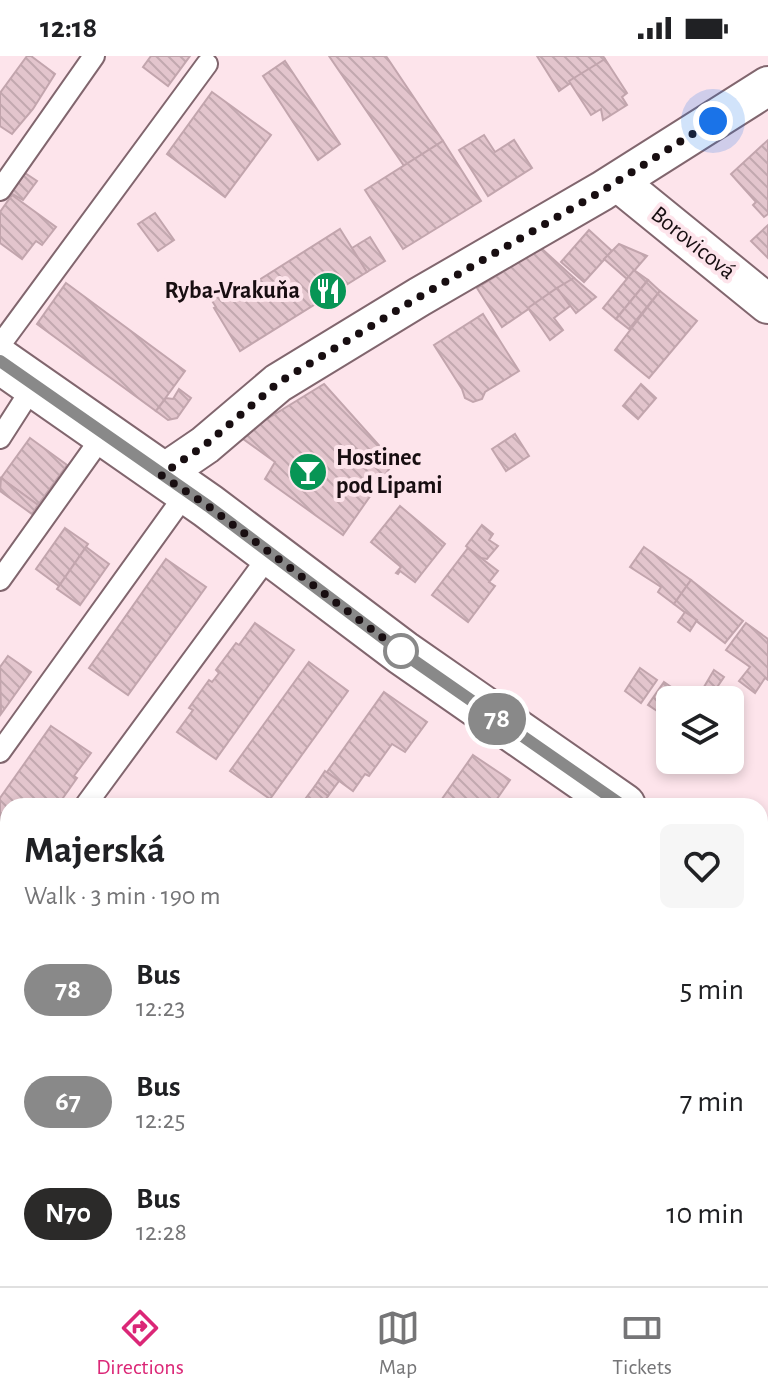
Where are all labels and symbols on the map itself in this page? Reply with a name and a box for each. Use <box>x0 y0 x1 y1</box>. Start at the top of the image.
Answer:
your location <box>693 101 733 141</box>
street label: Borovicová <box>646 202 740 284</box>
restaurant icon: Ryba-Vrakuňa <box>307 270 349 312</box>
place label: Ryba-Vrakuňa <box>165 279 300 303</box>
place label: Hostinec pod Lipami <box>336 446 443 498</box>
bar icon: Hostinec pod Lipami <box>287 451 329 493</box>
unlabelled marker <box>384 634 418 668</box>
line badge: 78 <box>461 693 533 745</box>

